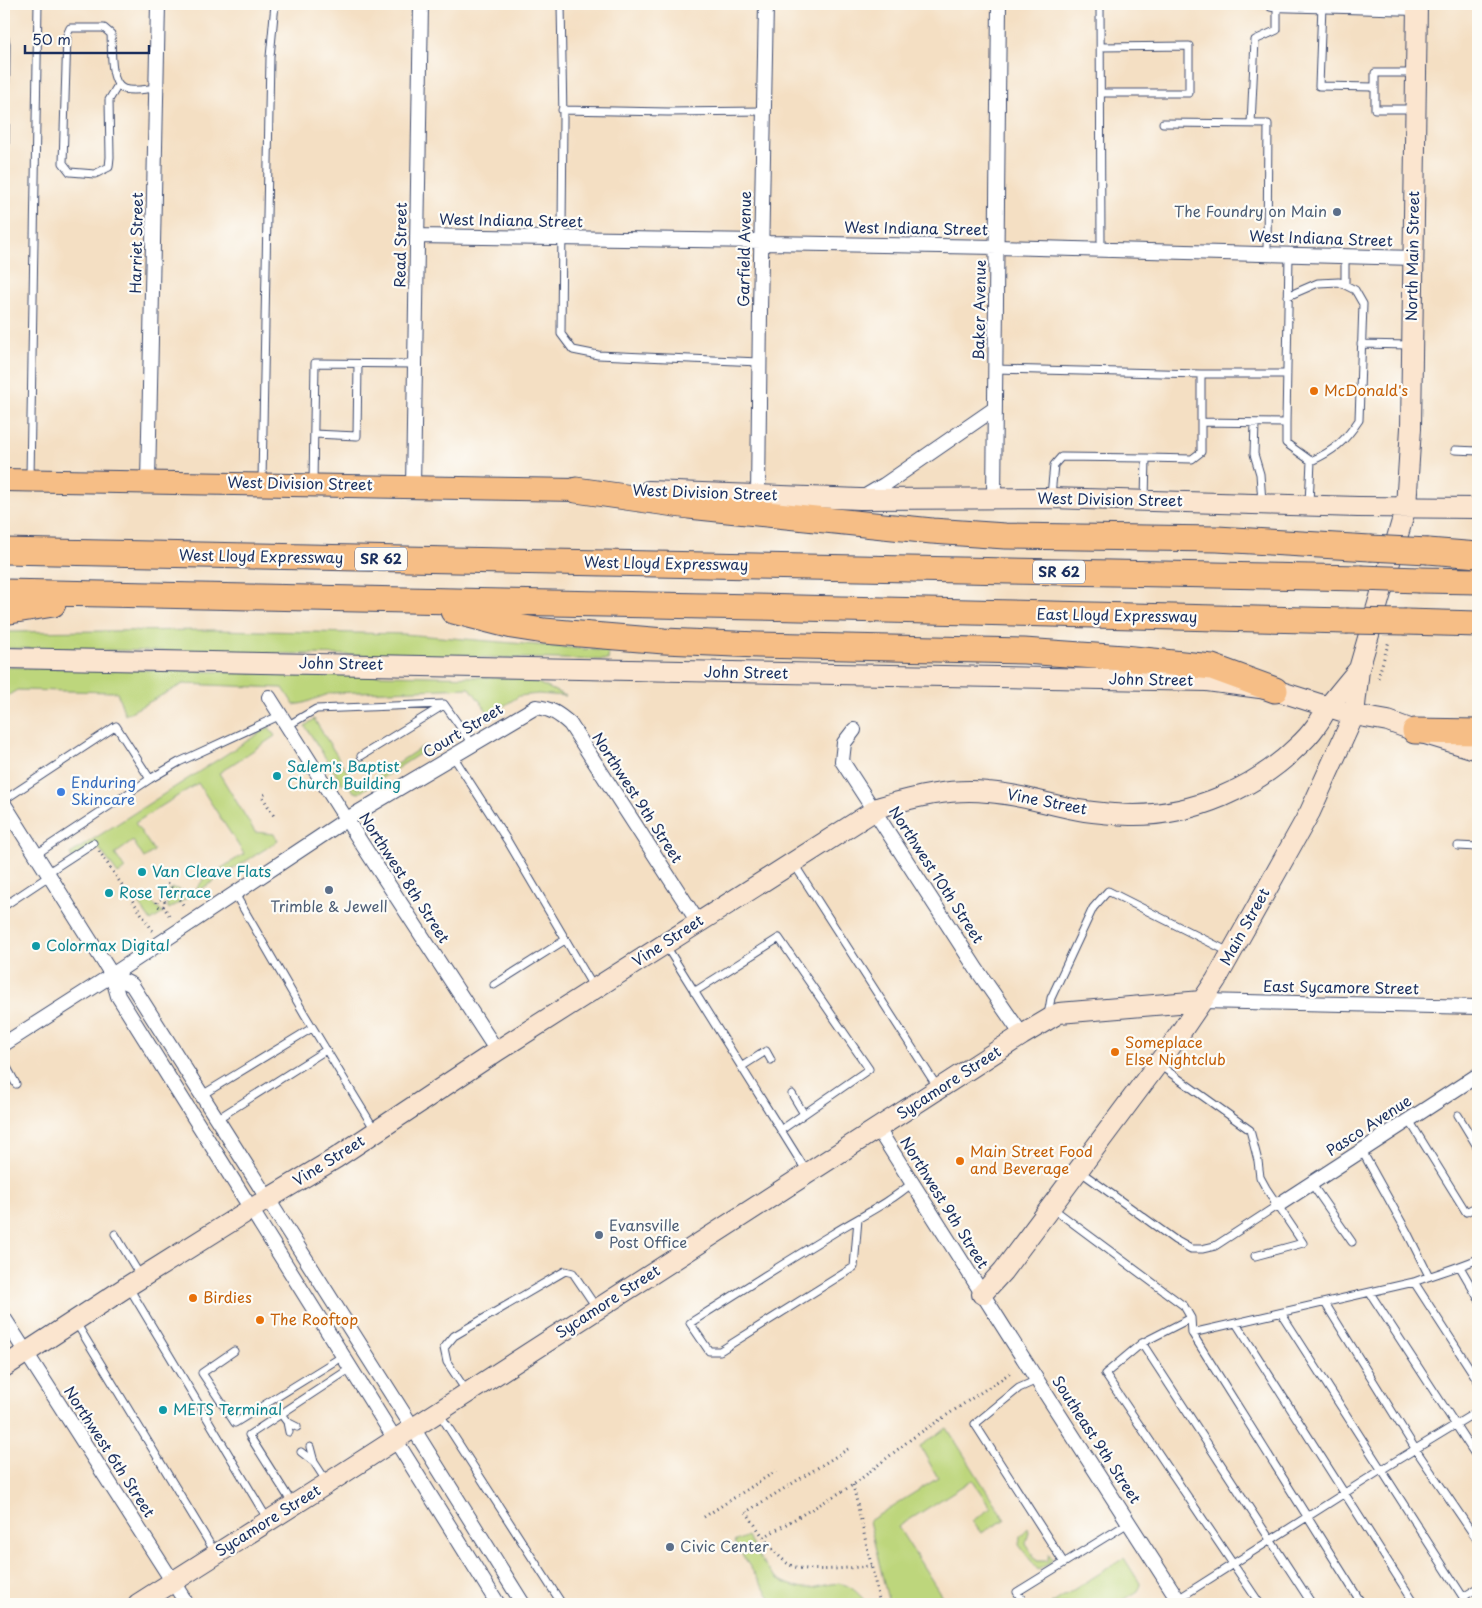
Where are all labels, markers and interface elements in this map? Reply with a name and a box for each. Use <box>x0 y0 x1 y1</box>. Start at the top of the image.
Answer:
scale bar <box>25 22 149 54</box>
text: 50 m <box>32 27 71 50</box>
street label: Garfield Avenue <box>731 191 756 307</box>
street label: North Main Street <box>1399 191 1424 321</box>
street label: Harriet Street <box>123 192 148 294</box>
place label: The Foundry on Main <box>1174 199 1327 222</box>
street label: Read Street <box>387 202 412 288</box>
marker: The Foundry on Main <box>1331 206 1343 218</box>
street label: West Indiana Street <box>439 207 583 232</box>
street label: West Indiana Street <box>844 215 988 240</box>
street label: West Indiana Street <box>1249 223 1393 252</box>
street label: Baker Avenue <box>966 259 991 361</box>
place label: McDonald's <box>1324 378 1408 401</box>
marker: McDonald's <box>1308 385 1320 397</box>
street label: West Division Street <box>227 470 373 495</box>
street label: West Division Street <box>632 477 778 506</box>
street label: West Division Street <box>1037 486 1183 511</box>
street label: West Lloyd Expressway <box>179 543 343 568</box>
road number: SR 62 <box>355 548 407 570</box>
street label: West Lloyd Expressway <box>584 550 748 575</box>
road number: SR 62 <box>1033 560 1085 584</box>
street label: East Lloyd Expressway <box>1036 602 1198 627</box>
street label: John Street <box>299 650 383 675</box>
street label: John Street <box>704 659 788 684</box>
street label: John Street <box>1109 666 1193 691</box>
street label: Court Street <box>418 697 507 763</box>
street label: Northwest 9th Street <box>587 727 689 867</box>
place label: Salem's Baptist Church Building <box>287 754 401 794</box>
place label: Enduring Skincare <box>71 770 136 810</box>
marker: Salem's Baptist Church Building <box>271 770 283 782</box>
street label: Vine Street <box>1005 782 1089 820</box>
marker: Enduring Skincare <box>55 786 67 798</box>
street label: Northwest 10th Street <box>884 801 990 947</box>
street label: Northwest 8th Street <box>354 807 456 947</box>
place label: Van Cleave Flats <box>152 859 271 882</box>
marker: Van Cleave Flats <box>136 866 148 878</box>
place label: Rose Terrace <box>119 880 211 903</box>
street label: Main Street <box>1213 883 1274 969</box>
marker: Trimble & Jewell <box>323 884 335 896</box>
marker: Rose Terrace <box>103 887 115 899</box>
place label: Trimble & Jewell <box>270 894 388 917</box>
street label: Vine Street <box>627 908 707 971</box>
place label: Colormax Digital <box>46 933 170 956</box>
marker: Colormax Digital <box>30 940 42 952</box>
street label: East Sycamore Street <box>1263 974 1419 999</box>
place label: Someplace Else Nightclub <box>1125 1030 1226 1070</box>
street label: Sycamore Street <box>891 1039 1005 1124</box>
marker: Someplace Else Nightclub <box>1109 1046 1121 1058</box>
street label: Pasco Avenue <box>1321 1089 1415 1161</box>
street label: Vine Street <box>288 1128 369 1191</box>
street label: Northwest 9th Street <box>895 1132 995 1273</box>
place label: Main Street Food and Beverage <box>970 1139 1093 1179</box>
marker: Main Street Food and Beverage <box>954 1155 966 1167</box>
place label: Evansville Post Office <box>609 1213 687 1253</box>
marker: Evansville Post Office <box>593 1229 605 1241</box>
street label: Sycamore Street <box>550 1258 664 1343</box>
place label: Birdies <box>203 1285 252 1308</box>
marker: Birdies <box>187 1292 199 1304</box>
place label: The Rooftop <box>270 1307 358 1330</box>
marker: The Rooftop <box>254 1314 266 1326</box>
street label: Southeast 9th Street <box>1047 1371 1147 1508</box>
street label: Northwest 6th Street <box>59 1381 161 1521</box>
place label: METS Terminal <box>173 1397 282 1420</box>
marker: METS Terminal <box>157 1404 169 1416</box>
street label: Sycamore Street <box>210 1478 325 1561</box>
place label: Civic Center <box>680 1534 769 1557</box>
marker: Civic Center <box>664 1541 676 1553</box>

